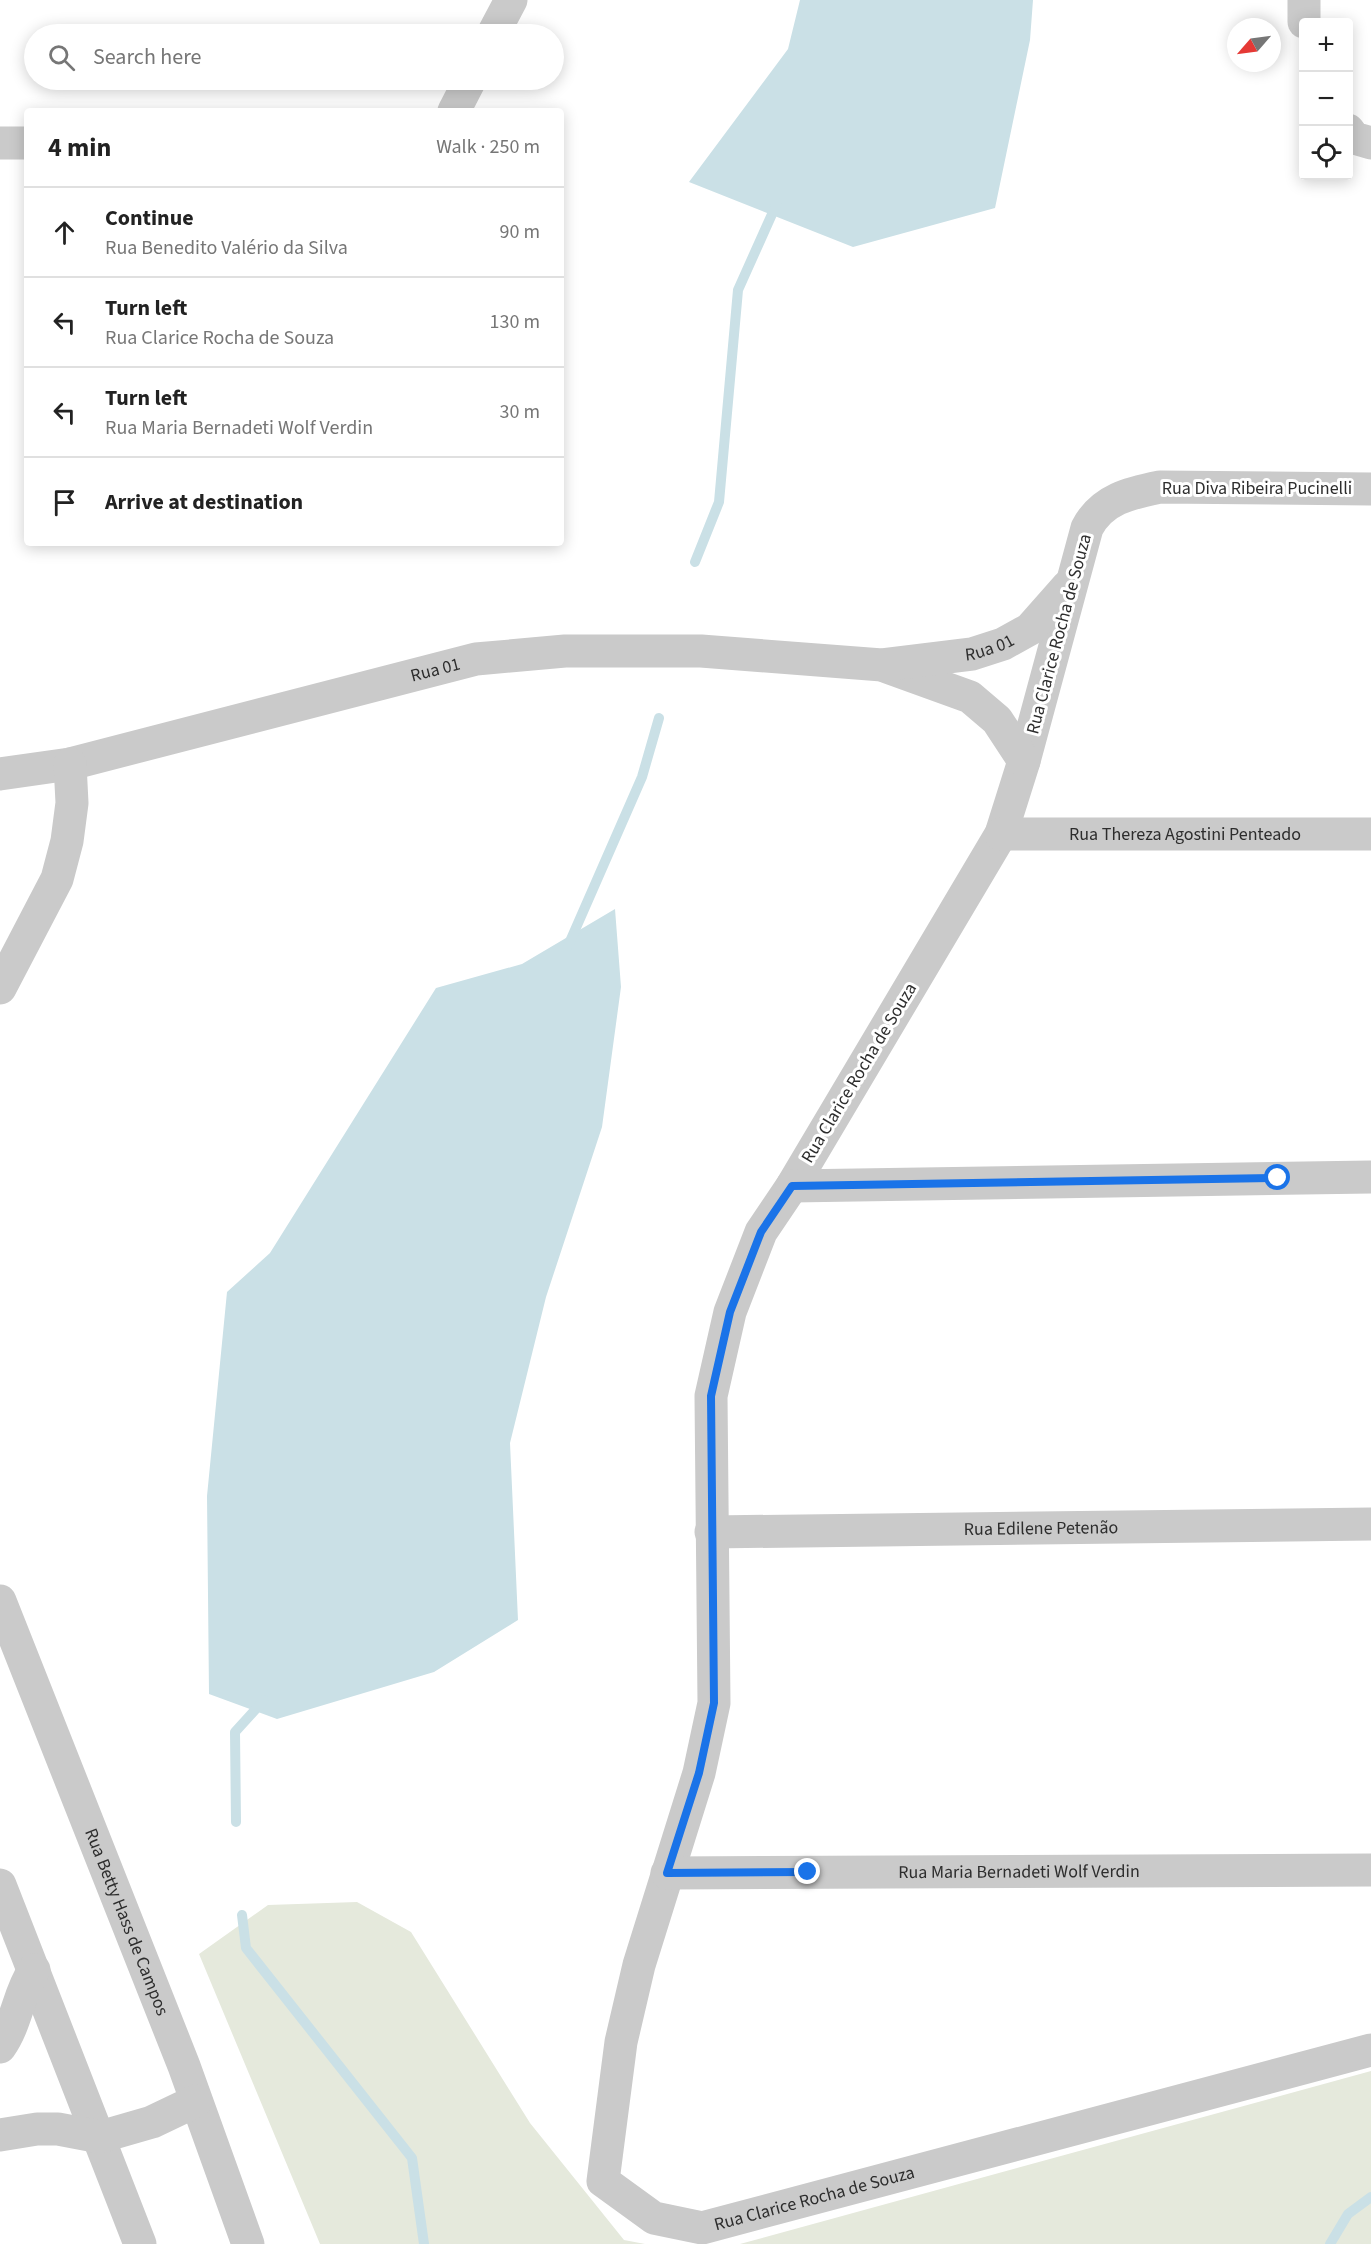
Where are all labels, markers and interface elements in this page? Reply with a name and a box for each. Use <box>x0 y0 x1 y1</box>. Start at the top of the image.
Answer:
north arrow <box>1227 18 1281 72</box>
map controls <box>1299 18 1353 180</box>
button: + <box>1299 18 1353 72</box>
search box <box>24 24 564 90</box>
icon: search <box>45 41 78 74</box>
text: Search here <box>93 41 201 73</box>
button: − <box>1299 72 1353 126</box>
button: locate <box>1299 126 1353 180</box>
text: 4 min <box>48 129 111 166</box>
text: Walk · 250 m <box>436 133 540 161</box>
text: Continue <box>105 202 194 234</box>
icon: ahead <box>48 216 81 249</box>
text: 90 m <box>500 218 540 246</box>
text: Rua Benedito Valério da Silva <box>105 234 348 262</box>
text: Turn left <box>105 292 187 324</box>
icon: left <box>48 306 81 339</box>
text: 130 m <box>490 308 540 336</box>
text: Rua Clarice Rocha de Souza <box>105 324 334 352</box>
text: Turn left <box>105 382 187 414</box>
icon: left <box>48 396 81 429</box>
text: 30 m <box>500 398 540 426</box>
text: Rua Maria Bernadeti Wolf Verdin <box>105 414 373 442</box>
street label: Rua Diva Ribeira Pucinelli <box>1162 476 1352 501</box>
icon: arrive <box>48 486 81 519</box>
text: Arrive at destination <box>105 486 303 518</box>
street label: Rua Clarice Rocha de Souza <box>1020 531 1098 737</box>
street label: Rua 01 <box>964 628 1019 667</box>
street label: Rua 01 <box>408 651 463 688</box>
street label: Rua Thereza Agostini Penteado <box>1069 822 1301 847</box>
street label: Rua Clarice Rocha de Souza <box>795 978 923 1168</box>
route start <box>1264 1164 1290 1190</box>
street label: Rua Edilene Petenão <box>964 1515 1118 1541</box>
street label: Rua Betty Hass de Campos <box>79 1824 175 2019</box>
route end <box>794 1858 820 1884</box>
street label: Rua Maria Bernadeti Wolf Verdin <box>898 1858 1140 1885</box>
street label: Rua Clarice Rocha de Souza <box>711 2160 917 2237</box>

